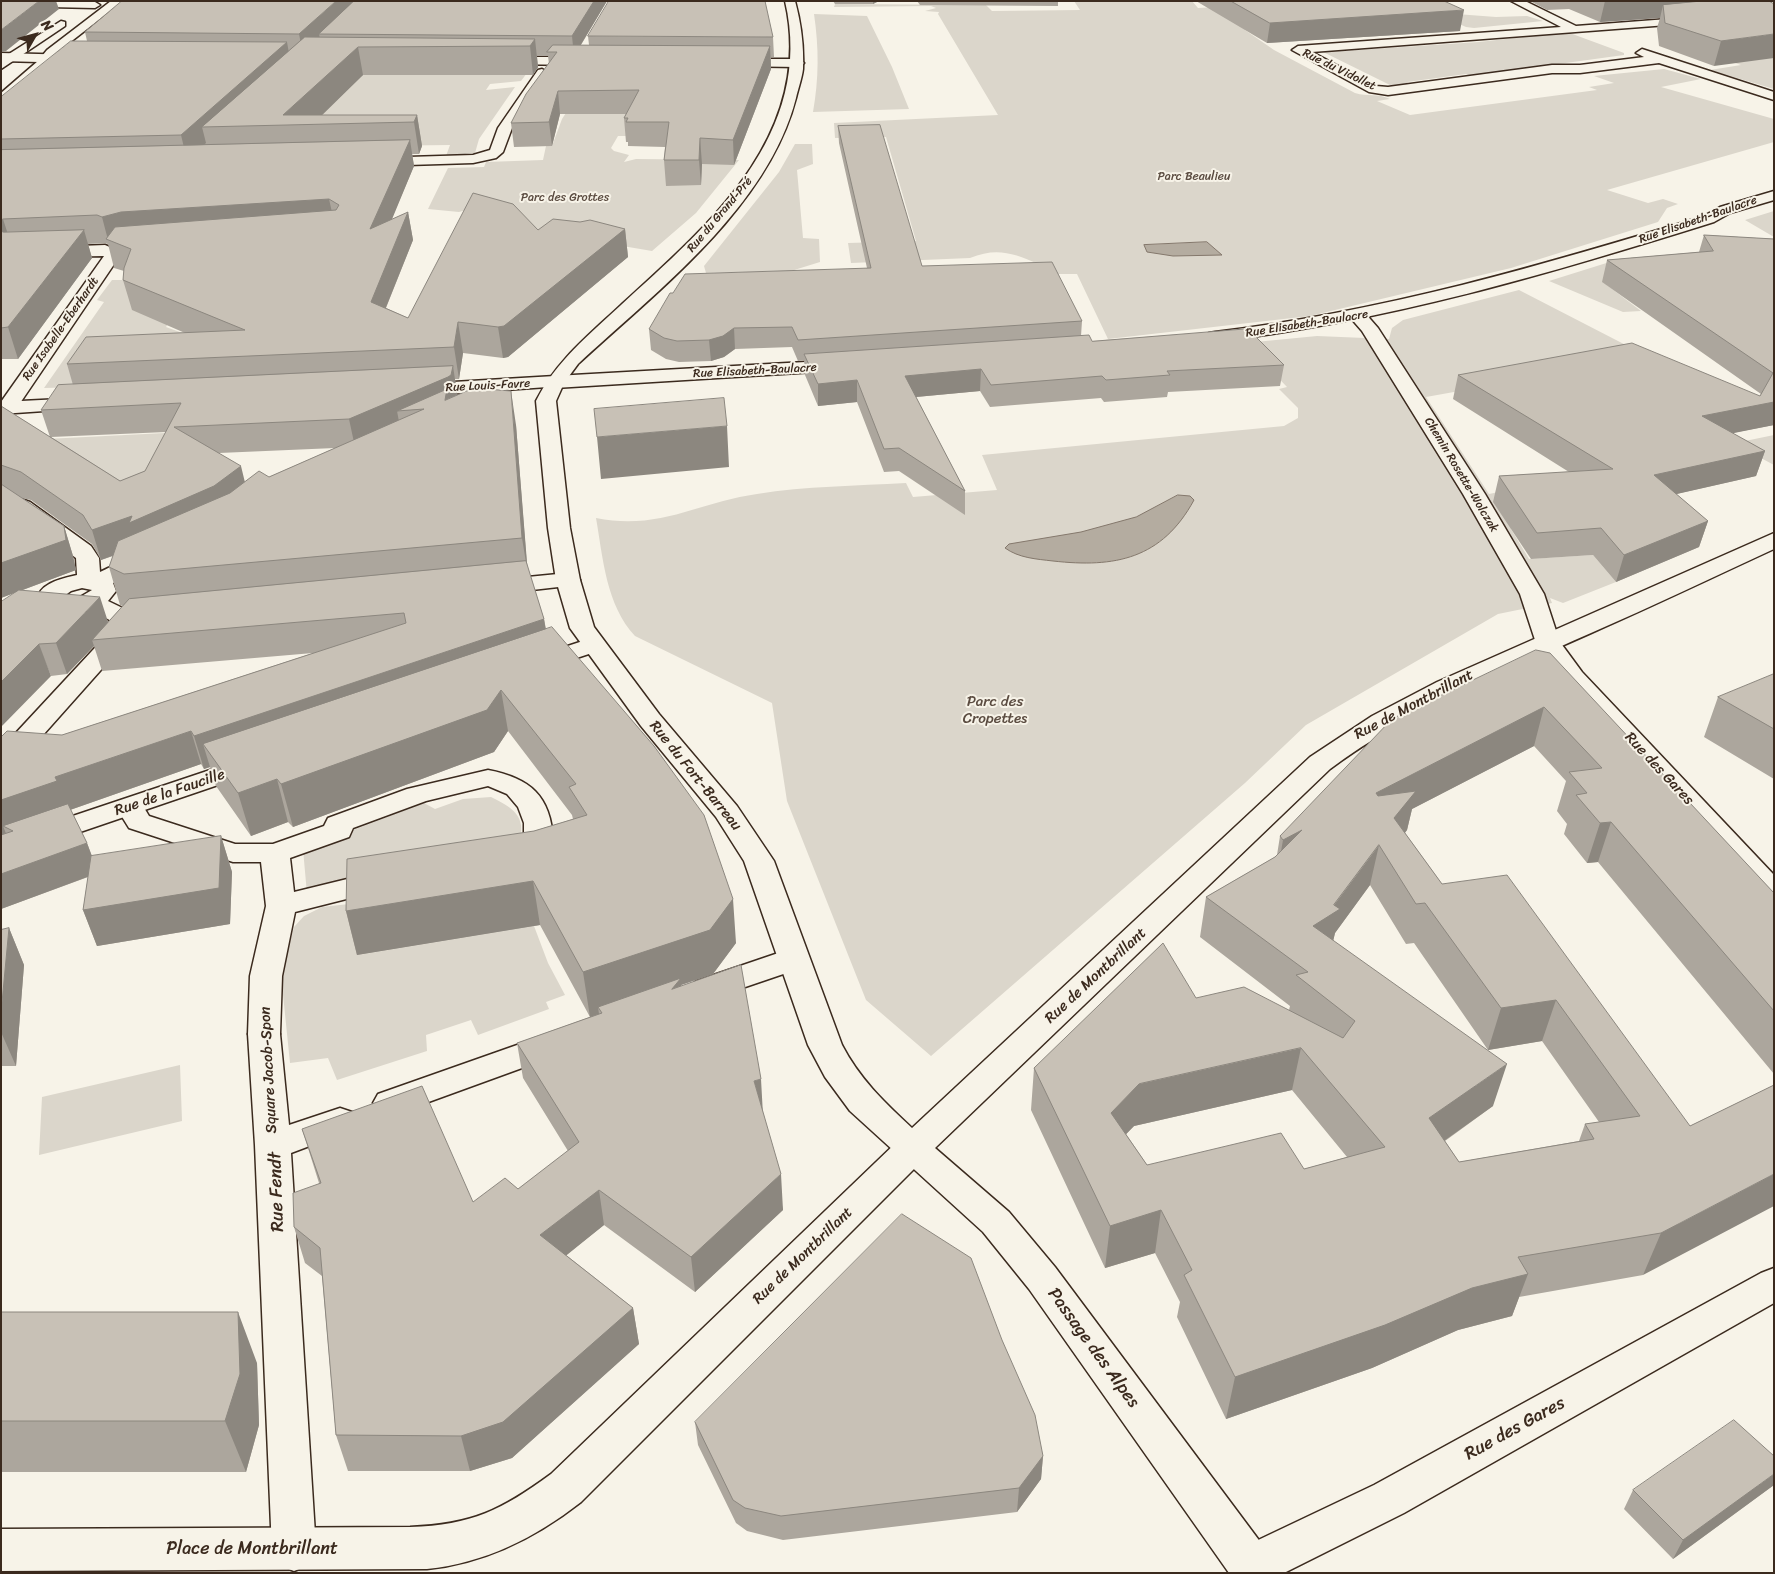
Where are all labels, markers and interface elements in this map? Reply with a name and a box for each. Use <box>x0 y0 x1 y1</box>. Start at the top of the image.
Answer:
north arrow <box>10 10 60 60</box>
text: N <box>34 14 60 37</box>
street label: Rue du Vidollet <box>1300 46 1378 94</box>
park label: Parc Beaulieu <box>1158 170 1230 184</box>
street label: Rue du Grand-Pré <box>684 174 756 256</box>
park label: Parc des Grottes <box>521 191 609 205</box>
street label: Rue Elisabeth-Baulacre <box>1637 193 1759 247</box>
street label: Rue Isabelle-Eberhardt <box>20 274 102 384</box>
street label: Rue Elisabeth-Baulacre <box>1245 307 1369 341</box>
street label: Rue Elisabeth-Baulacre <box>693 361 817 381</box>
street label: Rue Louis-Favre <box>445 377 531 395</box>
street label: Chemin Rosette-Wolczak <box>1421 415 1501 535</box>
street label: Rue de Montbrillant <box>1352 666 1476 744</box>
park label: Parc des Cropettes <box>963 693 1027 728</box>
street label: Rue du Fort-Barreau <box>645 717 745 835</box>
street label: Rue des Gares <box>1621 729 1697 809</box>
street label: Rue de la Faucille <box>112 766 228 820</box>
street label: Rue de Montbrillant <box>1042 924 1150 1028</box>
street label: Square Jacob-Spon <box>257 1006 281 1134</box>
street label: Rue Fendt <box>265 1152 289 1232</box>
street label: Rue de Montbrillant <box>749 1204 857 1308</box>
street label: Passage des Alpes <box>1042 1284 1144 1412</box>
street label: Rue des Gares <box>1461 1393 1569 1465</box>
street label: Place de Montbrillant <box>166 1538 338 1560</box>

